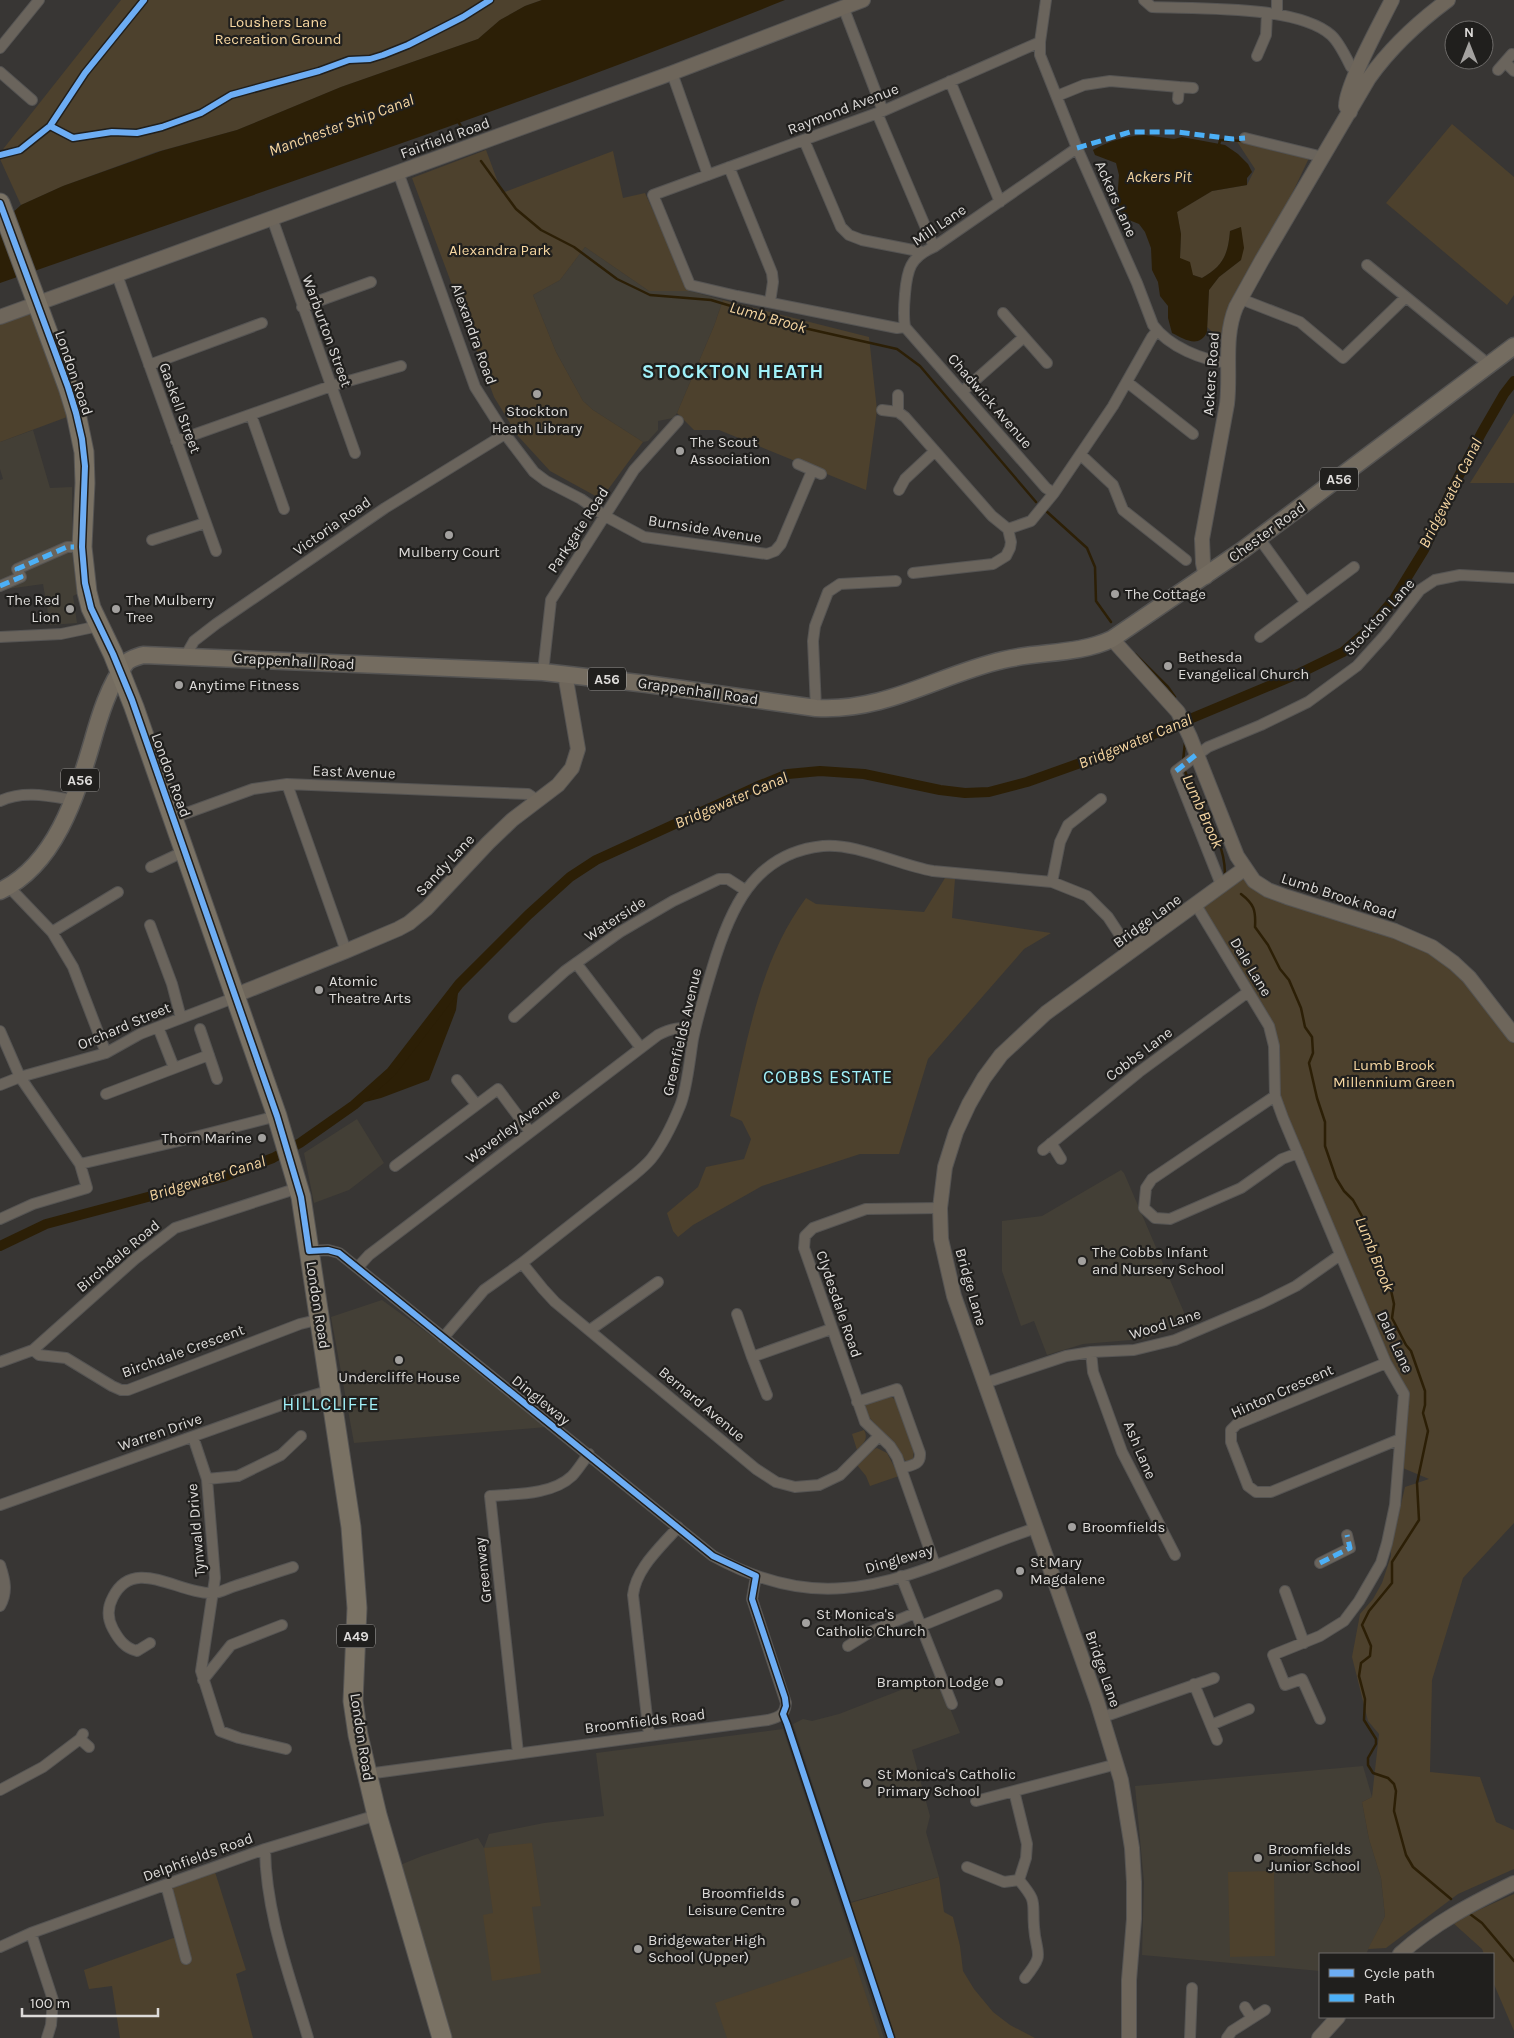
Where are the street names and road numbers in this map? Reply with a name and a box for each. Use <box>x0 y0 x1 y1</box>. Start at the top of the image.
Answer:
street label: Raymond Avenue <box>785 80 901 138</box>
street label: Fairfield Road <box>398 113 492 163</box>
street label: Ackers Lane <box>1091 158 1141 240</box>
street label: Mill Lane <box>909 200 969 250</box>
street label: Warburton Street <box>298 273 356 390</box>
street label: Alexandra Road <box>447 281 501 387</box>
street label: London Road <box>51 328 97 418</box>
street label: Ackers Road <box>1199 332 1223 416</box>
street label: Chadwick Avenue <box>944 350 1036 452</box>
street label: Gaskell Street <box>155 360 205 456</box>
road number: A56 <box>1320 468 1358 490</box>
street label: Parkgate Road <box>544 484 612 576</box>
street label: Victoria Road <box>290 493 374 559</box>
street label: Chester Road <box>1225 498 1309 566</box>
street label: Burnside Avenue <box>647 511 763 547</box>
street label: Stockton Lane <box>1340 575 1418 659</box>
street label: Grappenhall Road <box>233 649 355 673</box>
road number: A56 <box>588 668 626 691</box>
street label: Grappenhall Road <box>637 674 759 708</box>
street label: London Road <box>147 730 195 820</box>
street label: East Avenue <box>312 762 396 782</box>
road number: A56 <box>61 768 99 792</box>
street label: Sandy Lane <box>412 830 478 900</box>
street label: Lumb Brook Road <box>1279 869 1399 923</box>
street label: Bridge Lane <box>1109 890 1185 952</box>
street label: Waterside <box>581 893 649 945</box>
street label: Dale Lane <box>1226 934 1276 1000</box>
street label: Greenfields Avenue <box>659 966 705 1098</box>
street label: Orchard Street <box>75 998 174 1054</box>
street label: Cobbs Lane <box>1102 1023 1176 1085</box>
street label: Waverley Avenue <box>462 1085 564 1167</box>
street label: Birchdale Road <box>73 1216 163 1296</box>
street label: Bridge Lane <box>951 1246 991 1328</box>
street label: Clydesdale Road <box>812 1248 866 1360</box>
street label: London Road <box>302 1260 334 1350</box>
street label: Wood Lane <box>1127 1305 1203 1343</box>
street label: Dale Lane <box>1373 1308 1417 1376</box>
street label: Birchdale Crescent <box>119 1320 247 1382</box>
street label: Hinton Crescent <box>1228 1360 1336 1422</box>
street label: Bernard Avenue <box>655 1363 749 1445</box>
street label: Dingleway <box>508 1371 574 1429</box>
street label: Warren Drive <box>116 1409 204 1455</box>
street label: Ash Lane <box>1120 1418 1160 1482</box>
street label: Tynwald Drive <box>183 1483 209 1577</box>
street label: Greenway <box>471 1536 495 1604</box>
street label: Dingleway <box>863 1541 935 1577</box>
road number: A49 <box>337 1624 375 1648</box>
street label: Bridge Lane <box>1081 1628 1125 1710</box>
street label: London Road <box>346 1692 378 1782</box>
street label: Broomfields Road <box>584 1705 706 1737</box>
street label: Delphfields Road <box>140 1829 256 1885</box>

